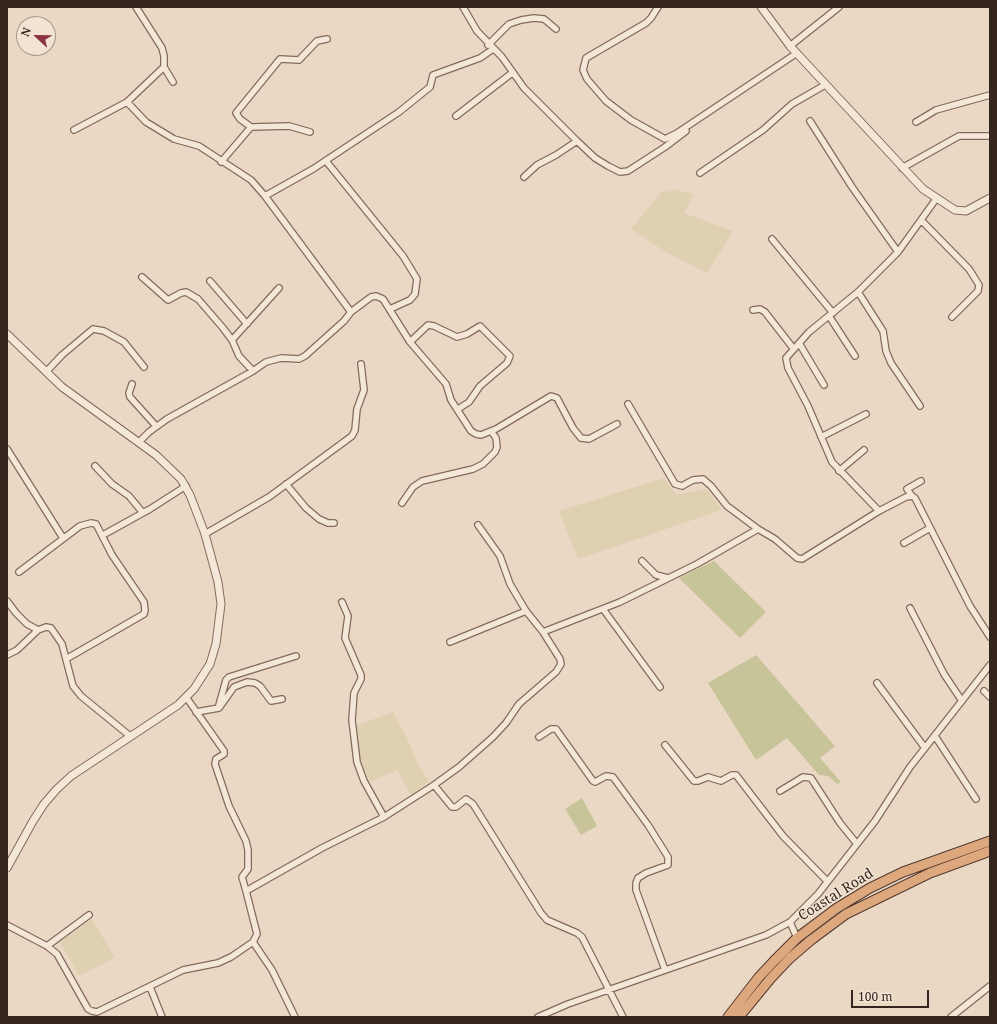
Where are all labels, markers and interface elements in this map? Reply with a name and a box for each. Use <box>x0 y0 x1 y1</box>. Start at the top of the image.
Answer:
north arrow <box>16 16 56 56</box>
text: N <box>17 25 34 39</box>
street label: Coastal Road <box>795 865 877 925</box>
scale bar <box>853 982 931 1008</box>
text: 100 m <box>858 988 893 1005</box>

